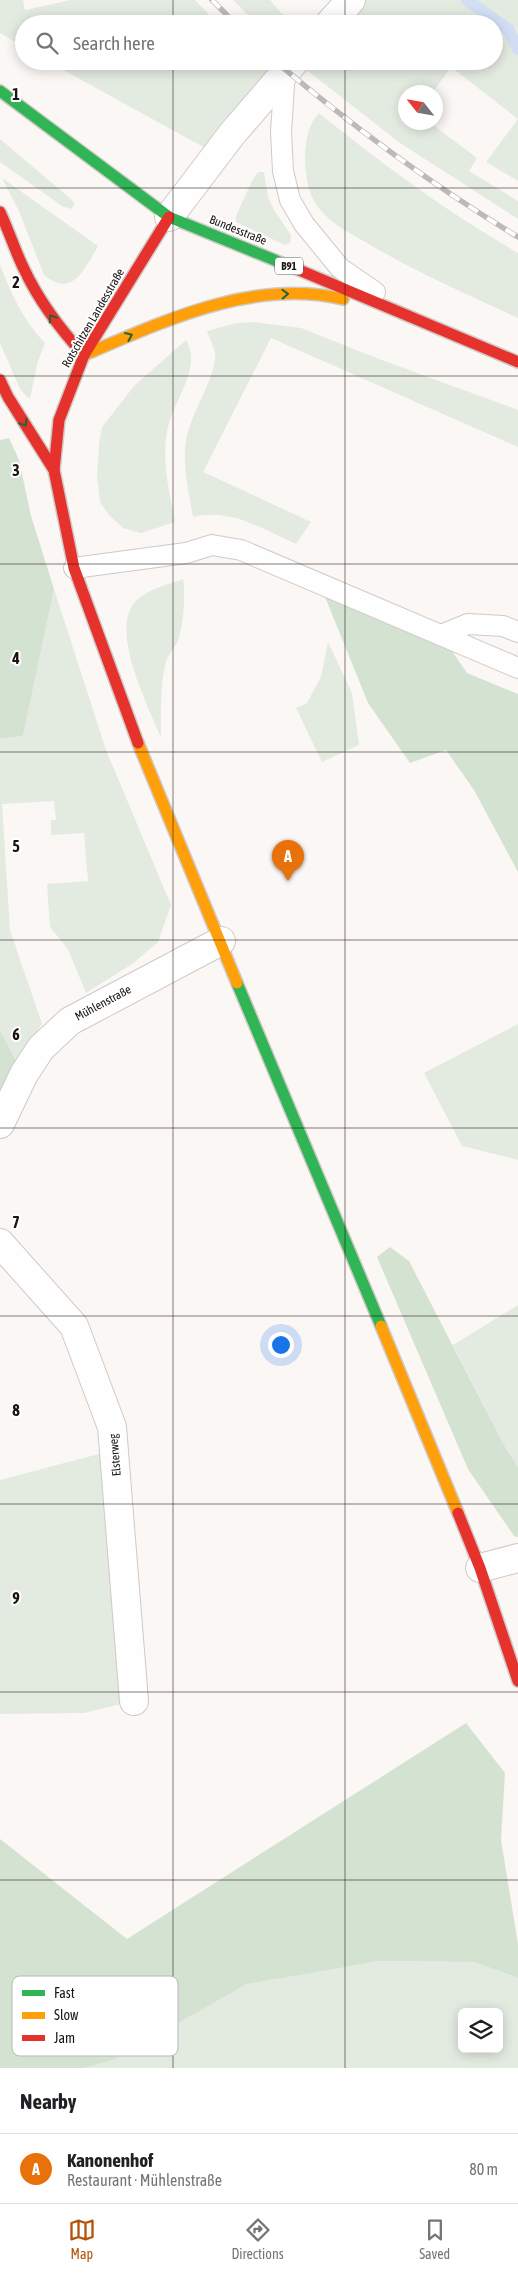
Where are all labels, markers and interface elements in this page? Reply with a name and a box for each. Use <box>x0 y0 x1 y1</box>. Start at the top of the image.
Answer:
search box <box>15 15 503 70</box>
icon: search <box>33 29 61 57</box>
text: Search here <box>73 32 155 54</box>
text: 1 <box>12 85 20 103</box>
north arrow <box>398 85 443 130</box>
street label: Bundesstraße <box>207 212 269 248</box>
road number: B91 <box>275 258 303 274</box>
street label: Rotschitzen Landesstraße <box>59 266 127 370</box>
text: 2 <box>12 273 20 291</box>
one-way arrow <box>282 289 290 300</box>
one-way arrow <box>49 314 58 324</box>
one-way arrow <box>124 331 133 342</box>
one-way arrow <box>17 417 27 426</box>
text: 3 <box>12 461 20 479</box>
text: 4 <box>11 649 20 667</box>
text: 5 <box>12 837 20 855</box>
pin: A <box>272 840 304 881</box>
street label: Mühlenstraße <box>72 982 134 1024</box>
text: 6 <box>12 1025 20 1043</box>
text: 7 <box>12 1213 20 1231</box>
your location <box>268 1332 294 1358</box>
text: 8 <box>12 1401 20 1419</box>
street label: Elsterweg <box>106 1432 124 1477</box>
text: 9 <box>12 1589 20 1607</box>
legend <box>12 1976 178 2056</box>
text: Fast <box>54 1985 75 2001</box>
text: Slow <box>54 2007 79 2023</box>
map controls <box>458 2008 503 2053</box>
button: layers <box>458 2008 503 2053</box>
text: Jam <box>54 2030 75 2046</box>
text: Nearby <box>20 2089 76 2113</box>
text: Kanonenhof <box>67 2149 153 2171</box>
text: A <box>32 2160 40 2178</box>
text: 80 m <box>469 2160 498 2178</box>
text: Restaurant · Mühlenstraße <box>67 2171 222 2189</box>
tab: Map <box>68 2216 96 2262</box>
tab: Directions <box>231 2216 284 2262</box>
tab: Saved <box>419 2216 450 2262</box>

